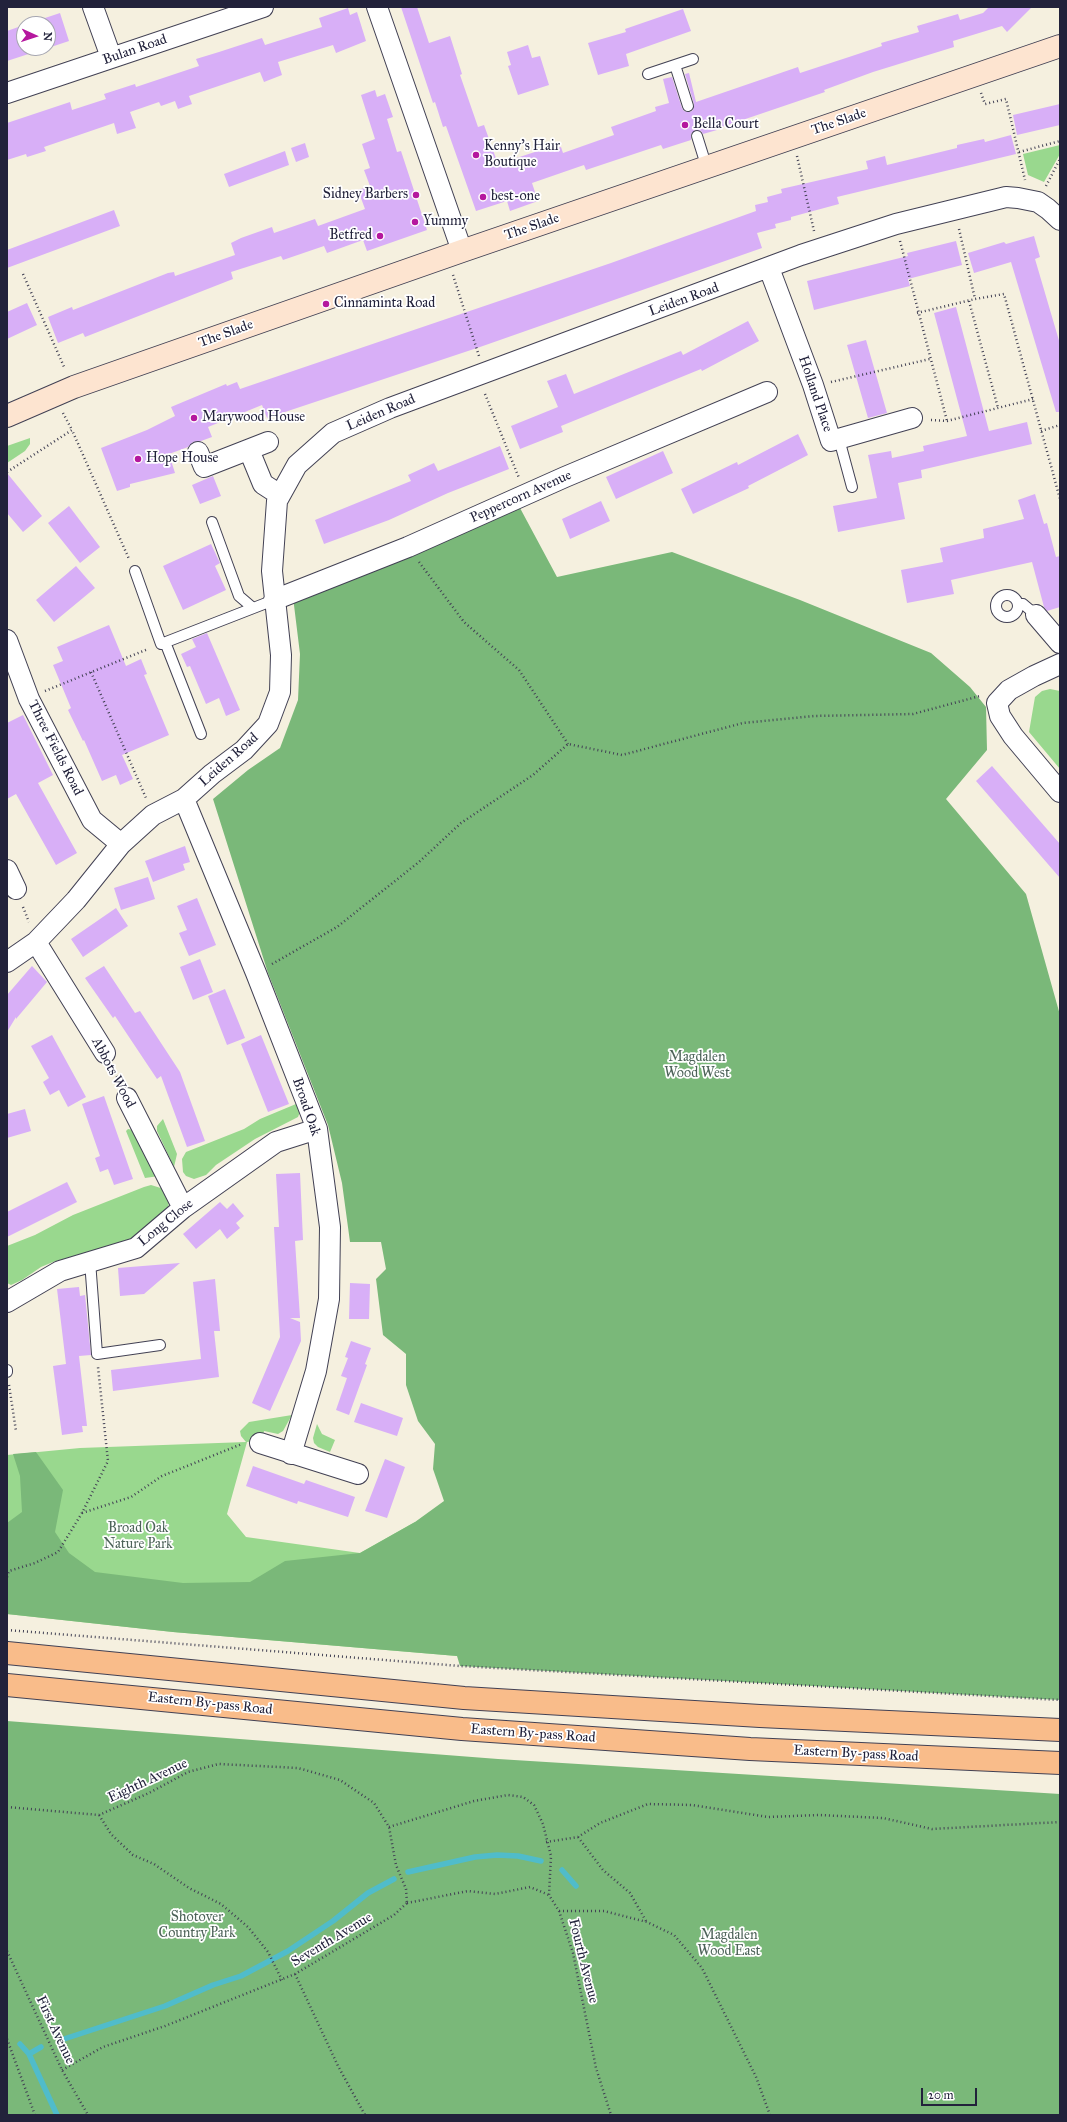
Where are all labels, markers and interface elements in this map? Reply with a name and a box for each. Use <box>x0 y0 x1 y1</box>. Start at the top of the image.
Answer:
north arrow <box>16 16 56 56</box>
street label: Bulan Road <box>101 31 169 69</box>
text: N <box>41 32 54 42</box>
street label: The Slade <box>809 105 869 139</box>
place label: Bella Court <box>693 117 759 133</box>
marker: Bella Court <box>680 120 690 130</box>
place label: Kenny's Hair Boutique <box>484 139 560 172</box>
marker: Kenny's Hair Boutique <box>471 150 481 160</box>
place label: Sidney Barbers <box>323 187 408 203</box>
place label: best-one <box>491 189 540 205</box>
marker: Sidney Barbers <box>411 190 421 200</box>
marker: best-one <box>478 192 488 202</box>
street label: The Slade <box>502 210 562 244</box>
place label: Yummy <box>423 214 468 230</box>
marker: Yummy <box>410 217 420 227</box>
place label: Betfred <box>329 228 372 244</box>
marker: Betfred <box>375 231 385 241</box>
street label: Leiden Road <box>647 280 721 320</box>
place label: Cinnaminta Road <box>334 296 435 312</box>
marker: Cinnaminta Road <box>321 299 331 309</box>
street label: The Slade <box>196 316 256 352</box>
street label: Holland Place <box>794 354 836 434</box>
street label: Leiden Road <box>344 391 418 435</box>
place label: Marywood House <box>202 410 305 426</box>
marker: Marywood House <box>189 413 199 423</box>
place label: Hope House <box>146 451 218 467</box>
marker: Hope House <box>133 454 143 464</box>
street label: Peppercorn Avenue <box>468 467 574 527</box>
street label: Three Fields Road <box>24 698 86 798</box>
street label: Leiden Road <box>196 730 262 790</box>
street label: Abbots Wood <box>87 1035 139 1111</box>
park label: Magdalen Wood West <box>664 1050 730 1082</box>
street label: Broad Oak <box>288 1076 324 1138</box>
street label: Long Close <box>135 1196 197 1250</box>
park label: Broad Oak Nature Park <box>103 1521 173 1554</box>
street label: Eastern By-pass Road <box>147 1689 273 1719</box>
street label: Eastern By-pass Road <box>470 1721 596 1747</box>
street label: Eastern By-pass Road <box>793 1742 919 1766</box>
street label: Eighth Avenue <box>106 1755 190 1807</box>
street label: Seventh Avenue <box>288 1909 376 1971</box>
park label: Shotover Country Park <box>159 1910 235 1942</box>
street label: Fourth Avenue <box>564 1917 602 2005</box>
park label: Magdalen Wood East <box>697 1928 761 1960</box>
street label: First Avenue <box>32 1993 78 2067</box>
scale bar <box>923 2080 979 2106</box>
text: 20 m <box>928 2088 954 2102</box>

